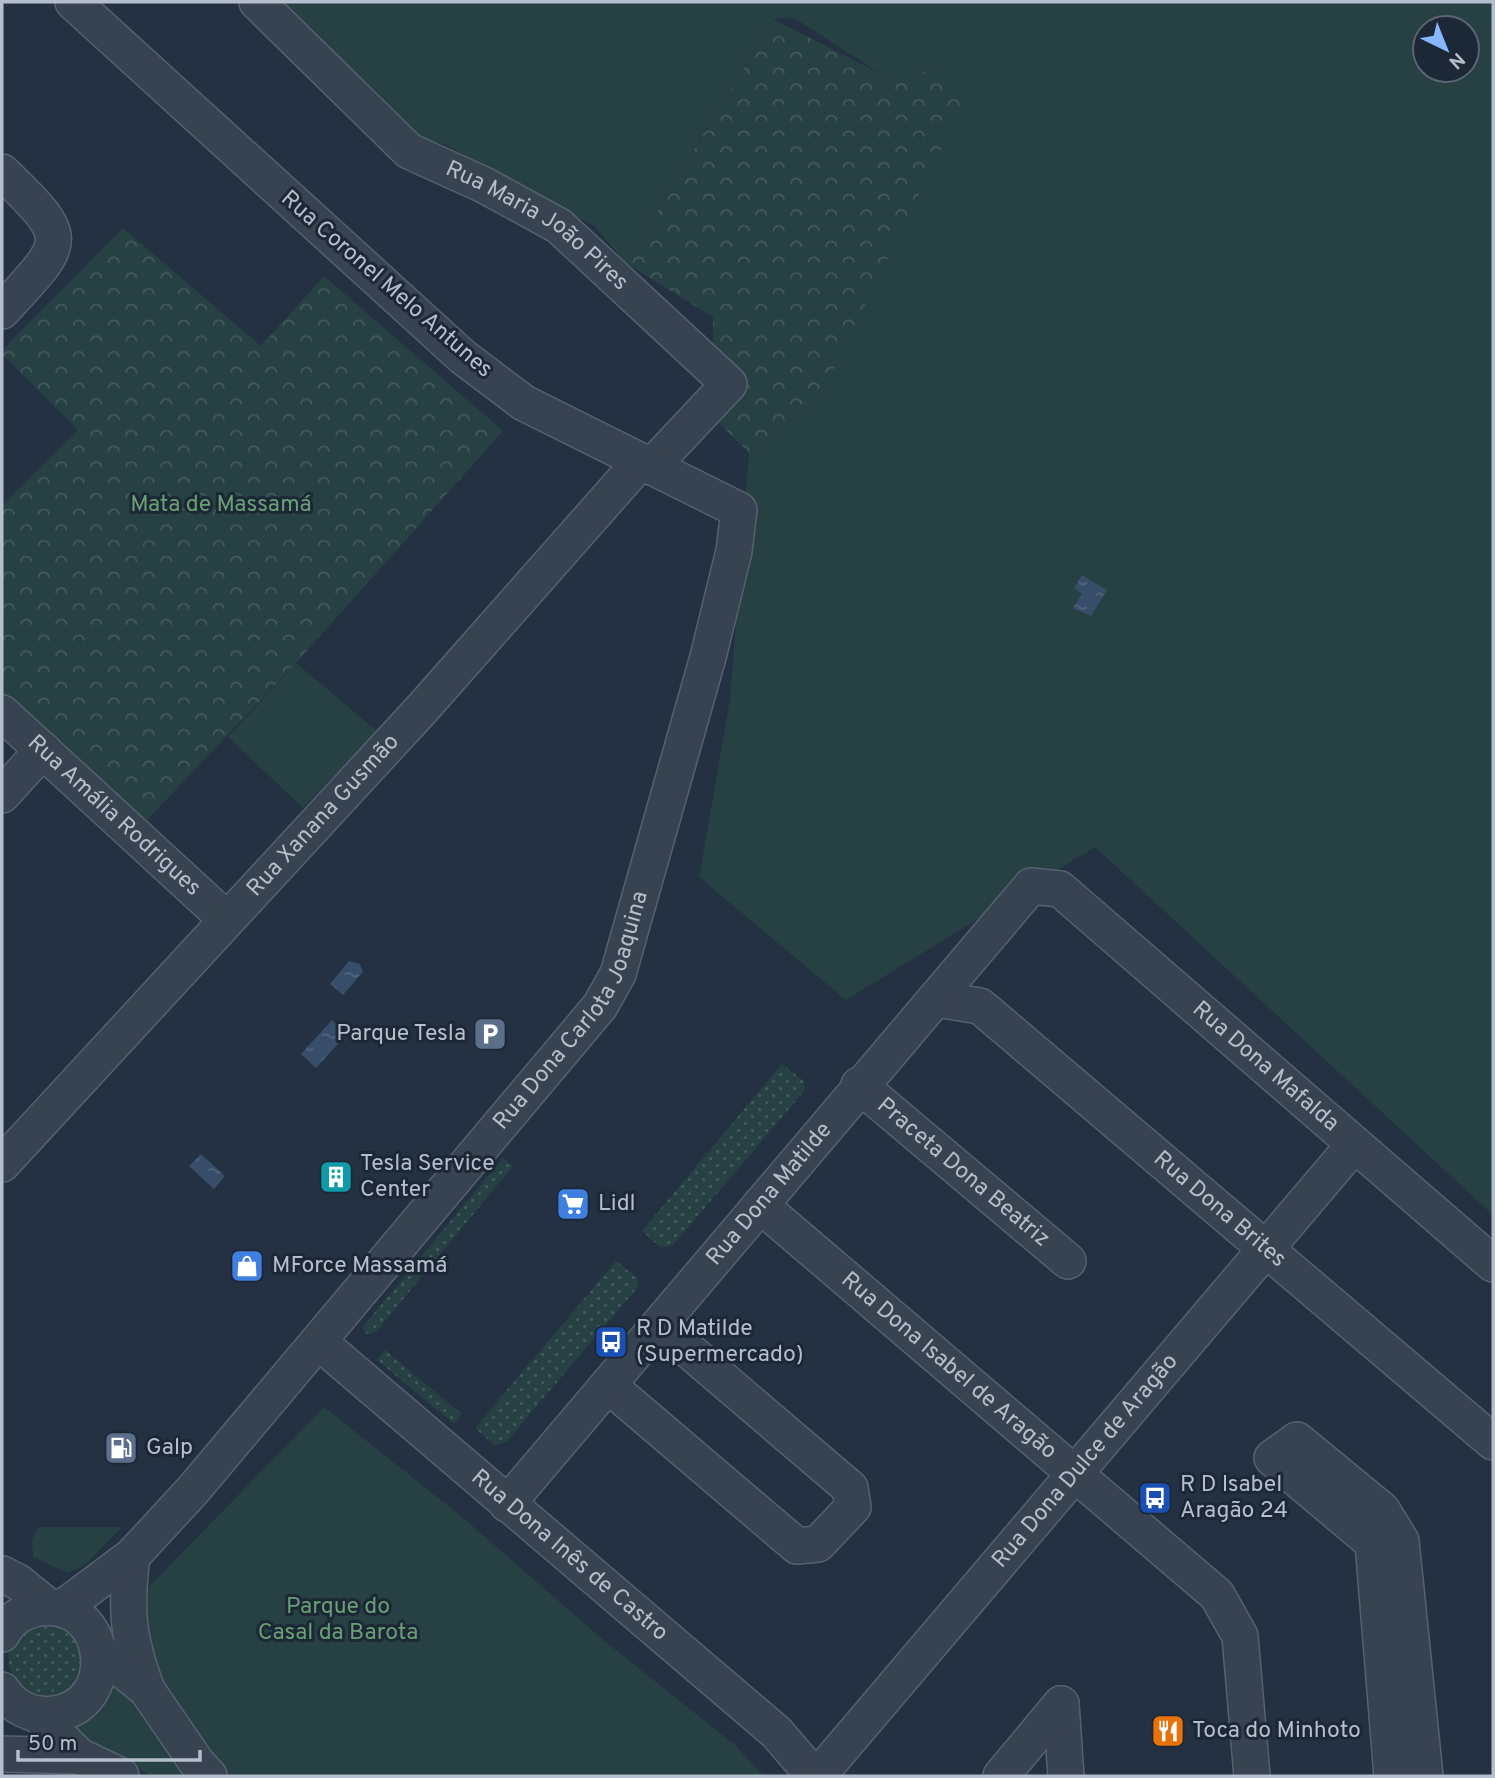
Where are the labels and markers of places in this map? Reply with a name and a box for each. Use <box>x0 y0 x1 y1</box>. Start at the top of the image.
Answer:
parking icon: Parque Tesla <box>471 1015 509 1053</box>
place label: Parque Tesla <box>336 1020 466 1049</box>
place label: Tesla Service Center <box>360 1150 495 1205</box>
building icon: Tesla Service Center <box>317 1158 355 1196</box>
supermarket icon: Lidl <box>554 1185 592 1223</box>
place label: Lidl <box>598 1190 636 1219</box>
shop icon: MForce Massamá <box>228 1247 266 1285</box>
place label: MForce Massamá <box>272 1252 447 1281</box>
place label: R D Matilde (Supermercado) <box>636 1315 804 1370</box>
bus stop icon: R D Matilde (Supermercado) <box>592 1323 630 1361</box>
fuel station icon: Galp <box>102 1429 140 1467</box>
place label: Galp <box>146 1434 193 1463</box>
place label: R D Isabel Aragão 24 <box>1180 1471 1288 1526</box>
bus stop icon: R D Isabel Aragão 24 <box>1136 1479 1174 1517</box>
restaurant icon: Toca do Minhoto <box>1149 1712 1187 1750</box>
place label: Toca do Minhoto <box>1192 1717 1361 1746</box>

